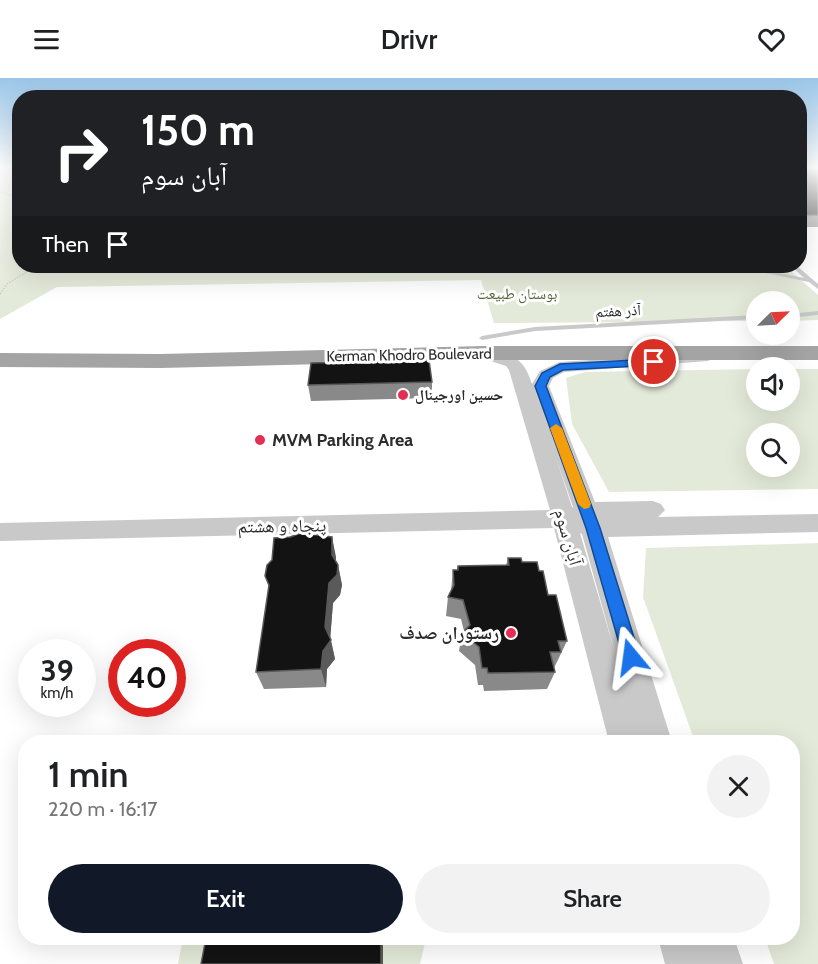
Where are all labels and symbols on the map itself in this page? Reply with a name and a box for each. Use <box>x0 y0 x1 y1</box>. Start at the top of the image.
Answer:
park label: بوستان طبیعت <box>477 285 557 304</box>
north arrow <box>746 291 800 345</box>
street label: آذر هفتم <box>595 301 643 322</box>
pin <box>628 336 679 387</box>
street label: Kerman Khodro Boulevard <box>326 345 492 365</box>
place label: حسین اورجینال <box>415 386 504 404</box>
marker: حسین اورجینال <box>396 388 410 402</box>
place label: MVM Parking Area <box>272 429 413 451</box>
marker: MVM Parking Area <box>253 433 267 447</box>
street label: آبان سوم <box>549 506 587 568</box>
street label: پنجاه و هشتم <box>237 514 327 539</box>
place label: رستوران صدف <box>399 622 499 644</box>
position arrow <box>599 625 663 689</box>
marker: رستوران صدف <box>504 626 518 640</box>
speed limit sign: 40 <box>108 639 186 717</box>

